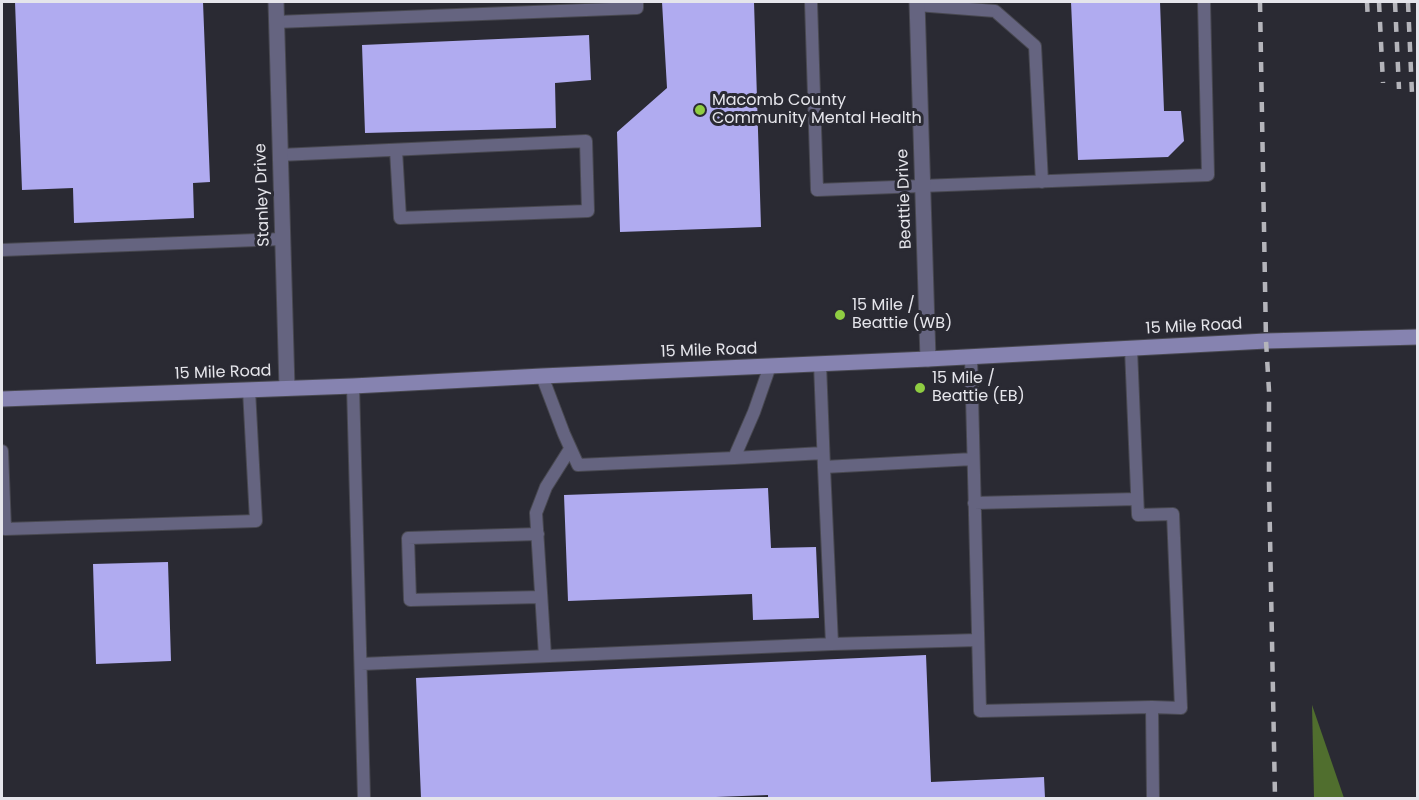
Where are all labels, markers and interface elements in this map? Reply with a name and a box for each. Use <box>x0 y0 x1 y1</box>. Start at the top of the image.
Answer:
place label: Macomb County Community Mental Health <box>712 91 922 129</box>
marker: Macomb County Community Mental Health <box>693 103 707 117</box>
street label: Stanley Drive <box>252 143 274 247</box>
street label: Beattie Drive <box>894 148 916 250</box>
place label: 15 Mile / Beattie (WB) <box>852 296 952 334</box>
marker: 15 Mile / Beattie (WB) <box>833 308 847 322</box>
street label: 15 Mile Road <box>1145 315 1243 339</box>
street label: 15 Mile Road <box>660 340 758 362</box>
street label: 15 Mile Road <box>174 362 272 384</box>
place label: 15 Mile / Beattie (EB) <box>932 369 1025 407</box>
marker: 15 Mile / Beattie (EB) <box>913 381 927 395</box>

